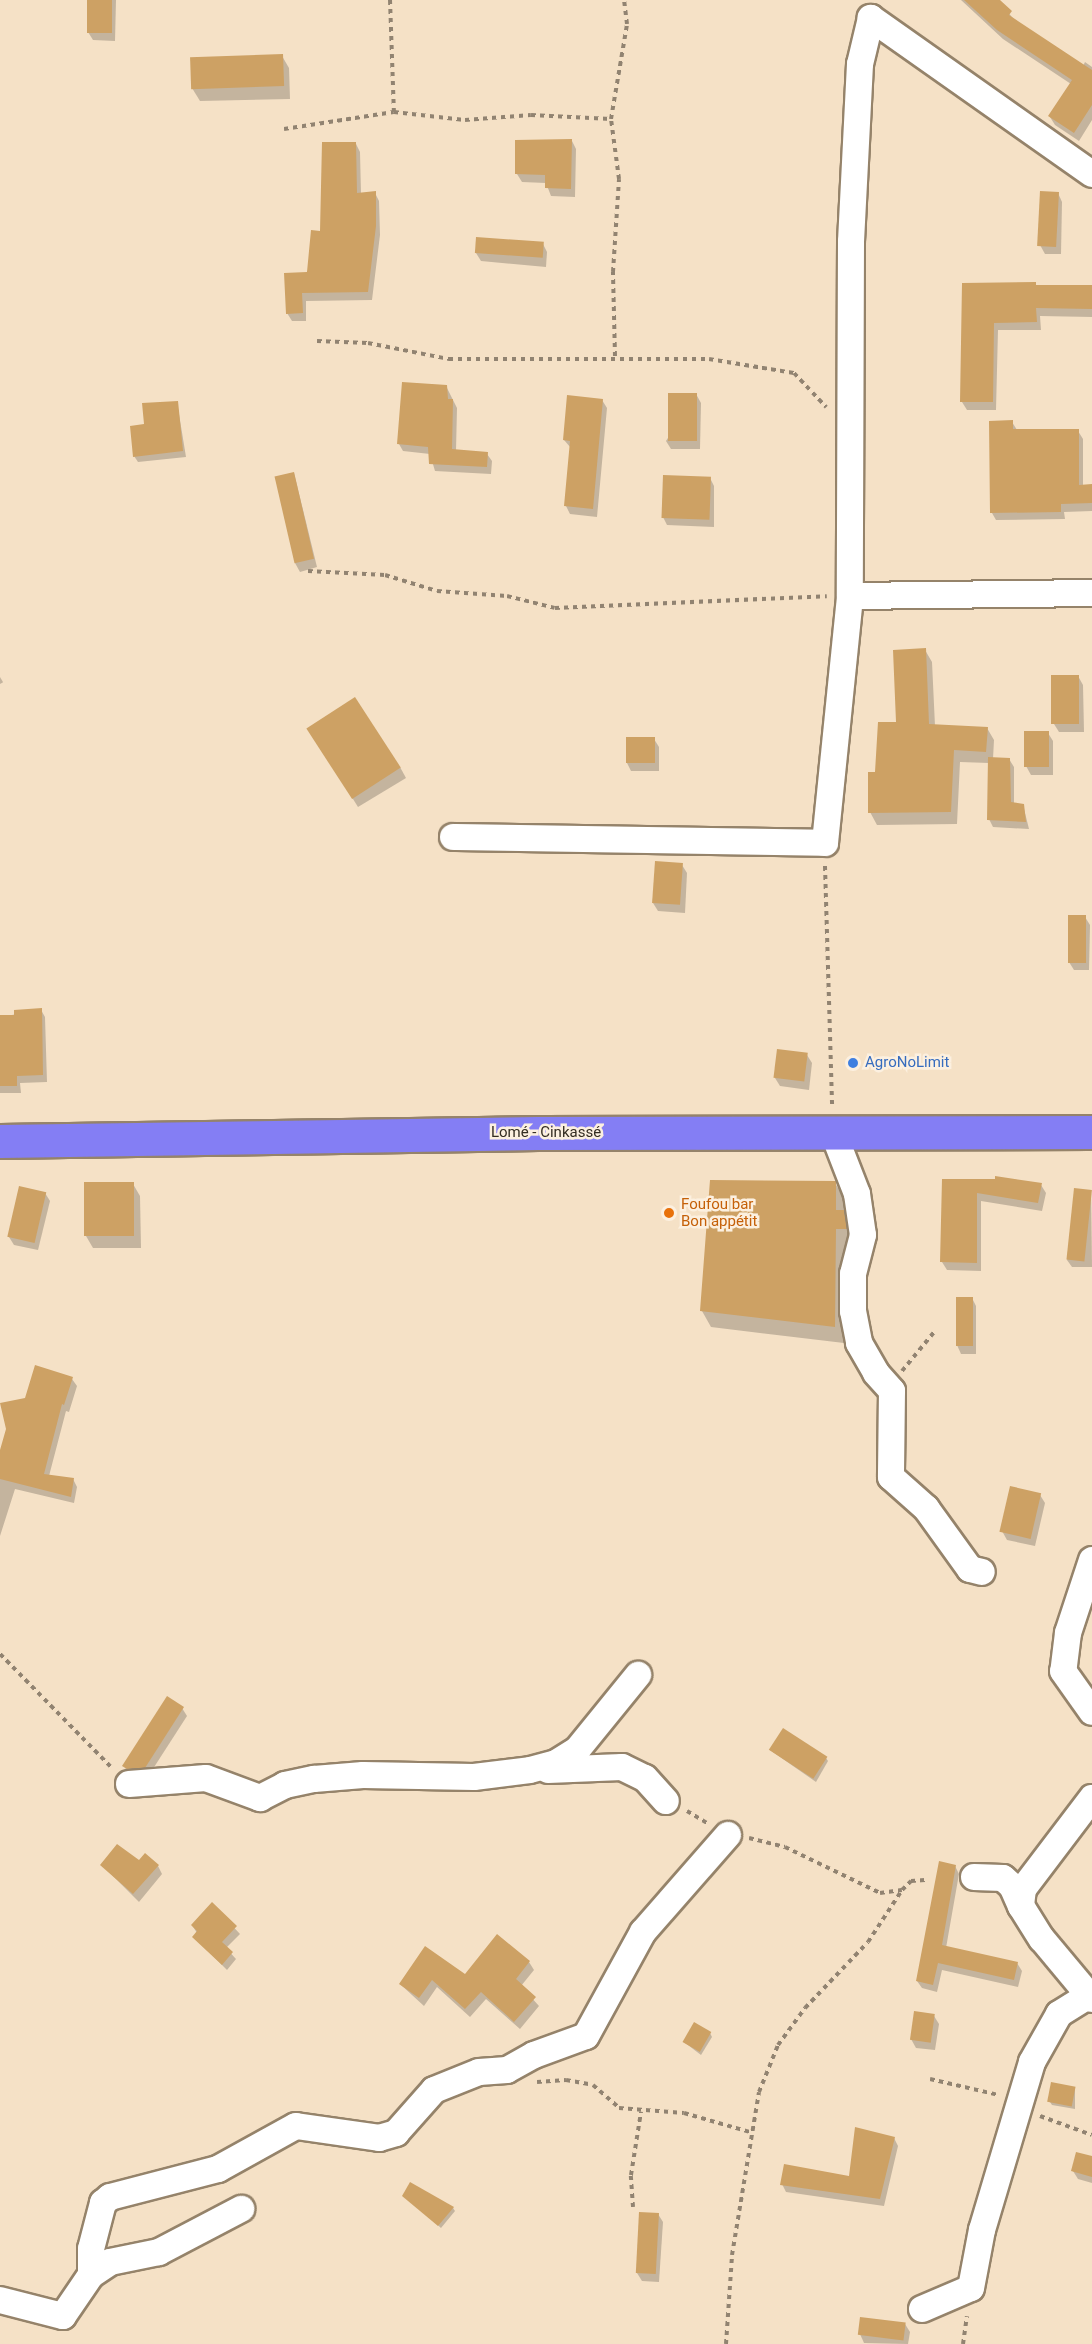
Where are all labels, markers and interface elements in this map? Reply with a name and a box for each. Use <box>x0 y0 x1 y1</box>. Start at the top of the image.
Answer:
place label: AgroNoLimit <box>865 1054 949 1072</box>
marker: AgroNoLimit <box>846 1056 860 1070</box>
street label: Lomé - Cinkassé <box>491 1124 601 1142</box>
place label: Foufou bar Bon appétit <box>681 1195 757 1230</box>
marker: Foufou bar Bon appétit <box>662 1206 676 1220</box>

